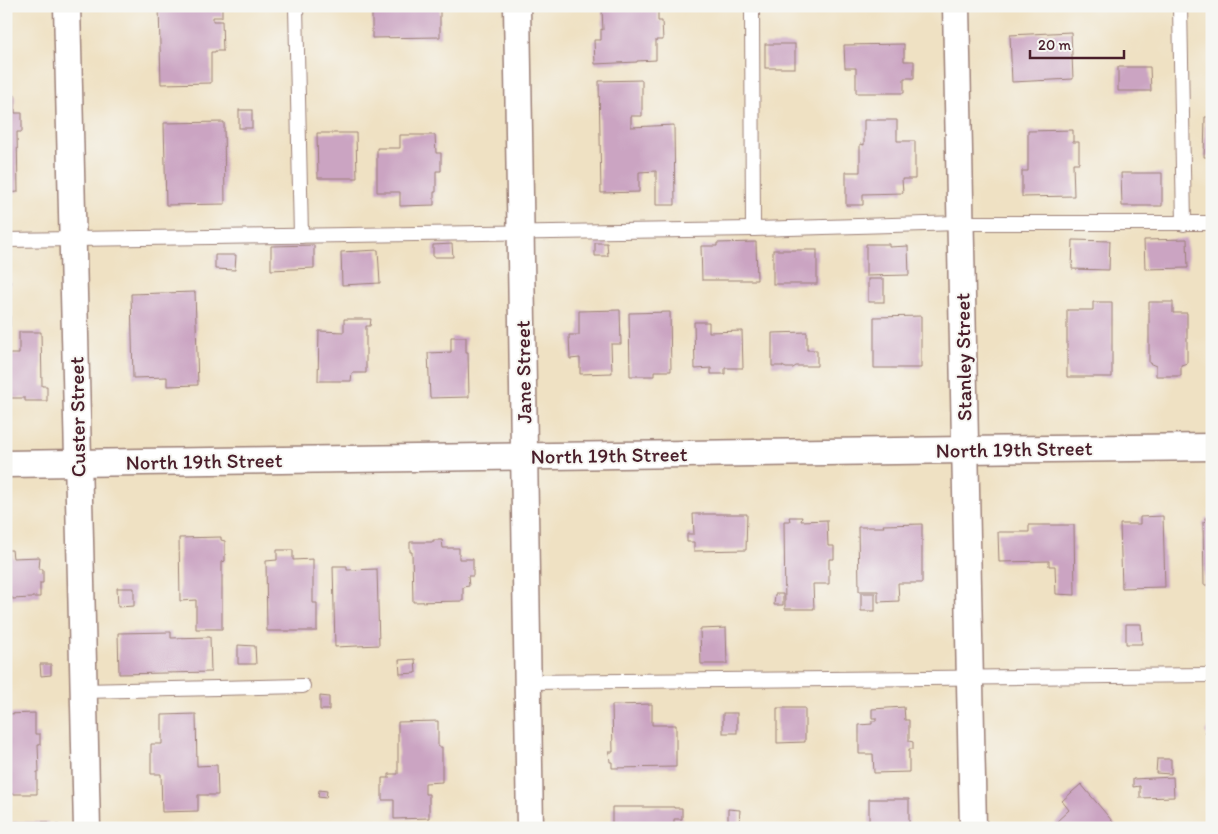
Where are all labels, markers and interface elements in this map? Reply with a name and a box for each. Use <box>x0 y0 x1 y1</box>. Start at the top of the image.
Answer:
scale bar <box>1030 28 1124 60</box>
text: 20 m <box>1038 36 1072 54</box>
street label: Stanley Street <box>949 293 977 421</box>
street label: Jane Street <box>510 320 536 424</box>
street label: Custer Street <box>63 356 91 478</box>
street label: North 19th Street <box>935 435 1093 463</box>
street label: North 19th Street <box>530 441 688 469</box>
street label: North 19th Street <box>125 447 283 475</box>

